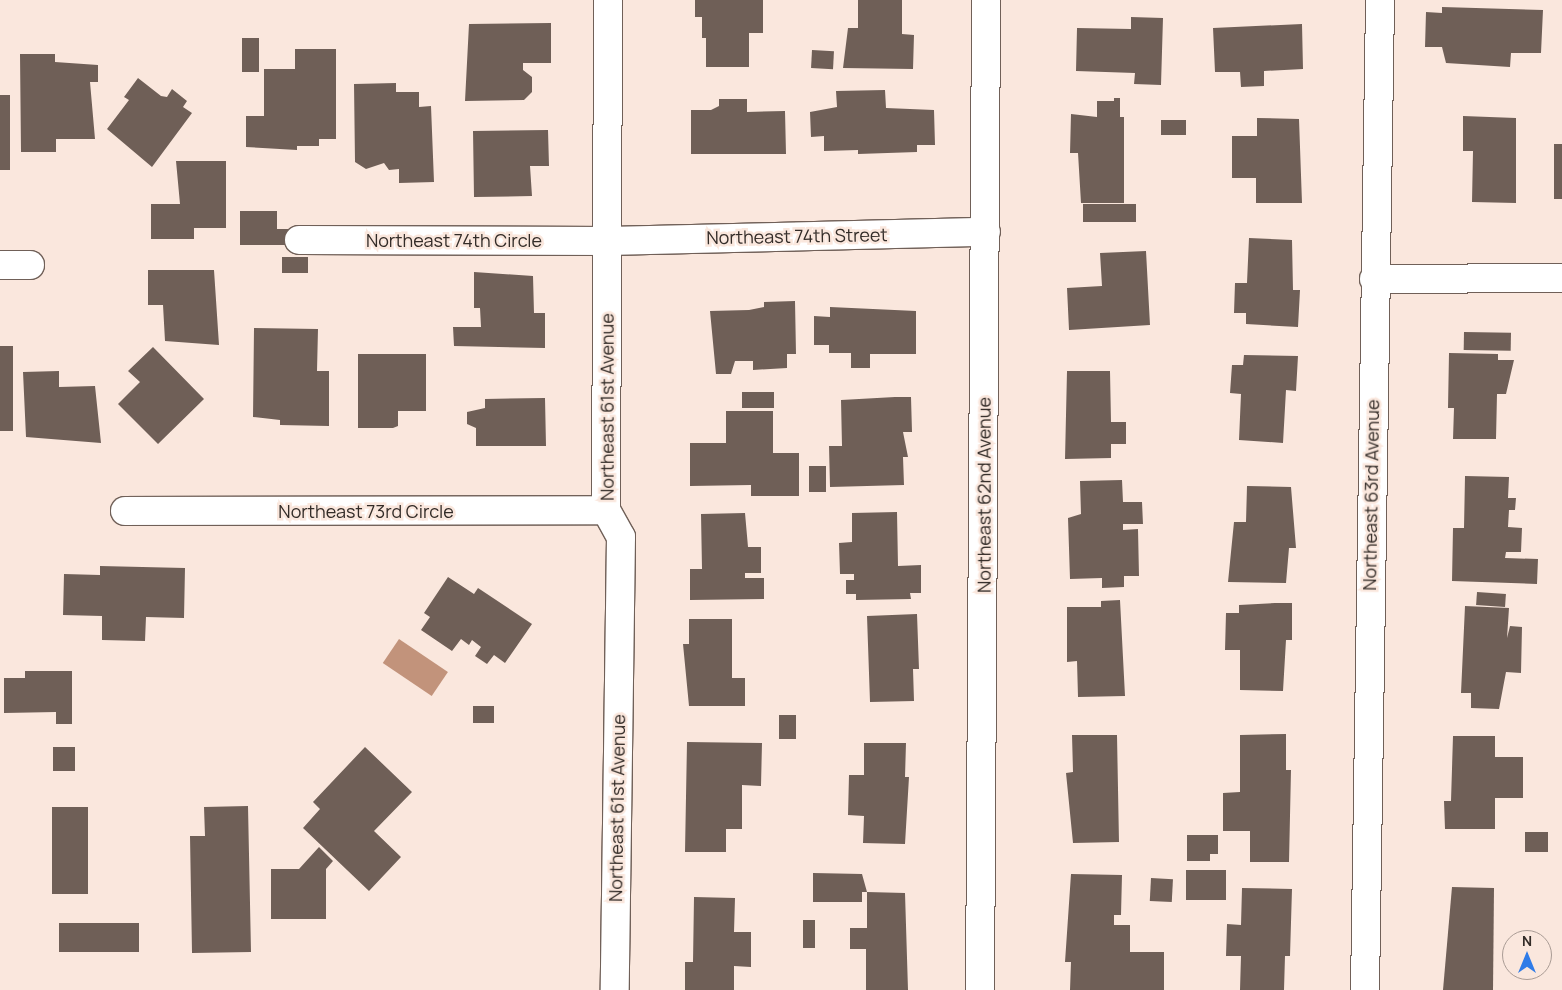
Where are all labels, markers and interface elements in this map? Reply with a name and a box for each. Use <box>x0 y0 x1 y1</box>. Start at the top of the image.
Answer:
street label: Northeast 74th Street <box>706 224 888 248</box>
street label: Northeast 74th Circle <box>366 229 542 251</box>
street label: Northeast 61st Avenue <box>596 313 618 501</box>
street label: Northeast 62nd Avenue <box>973 397 995 593</box>
street label: Northeast 63rd Avenue <box>1359 399 1383 591</box>
street label: Northeast 73rd Circle <box>278 500 454 522</box>
street label: Northeast 61st Avenue <box>605 714 629 902</box>
north arrow <box>1502 930 1552 980</box>
text: N <box>1522 931 1532 950</box>

